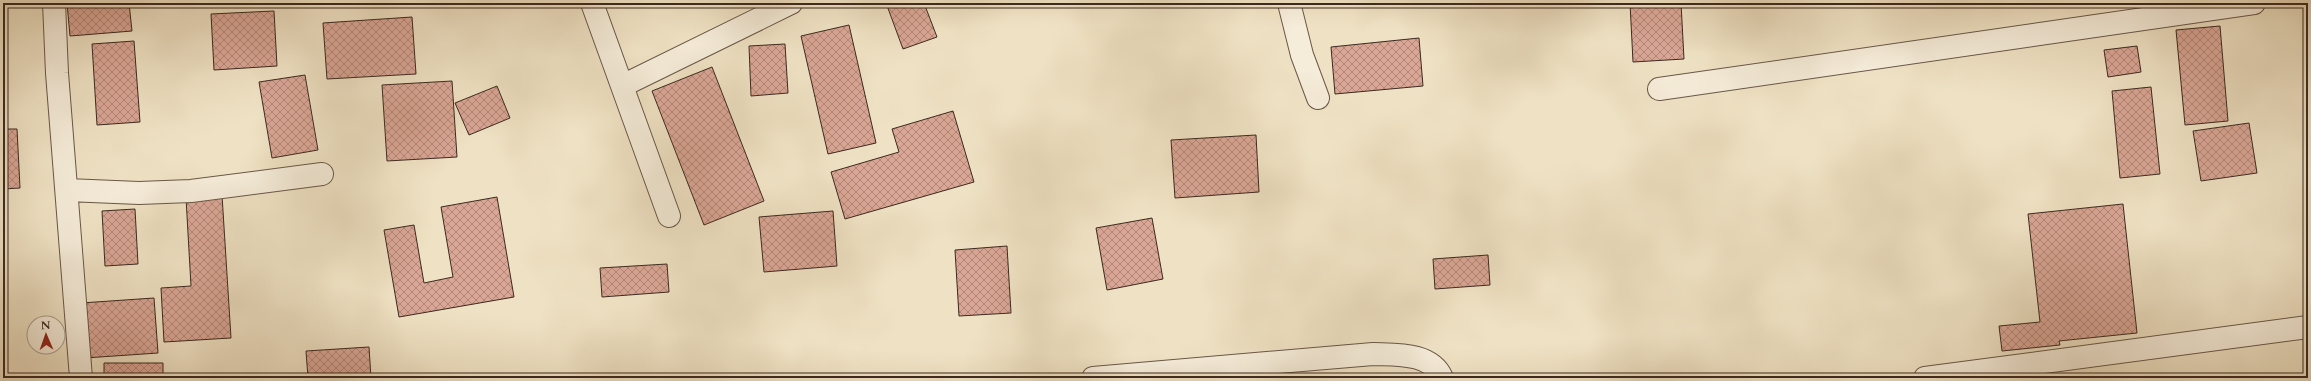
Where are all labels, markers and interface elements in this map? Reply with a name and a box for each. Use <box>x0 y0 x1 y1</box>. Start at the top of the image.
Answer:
north arrow <box>26 315 66 355</box>
text: N <box>41 318 51 333</box>

